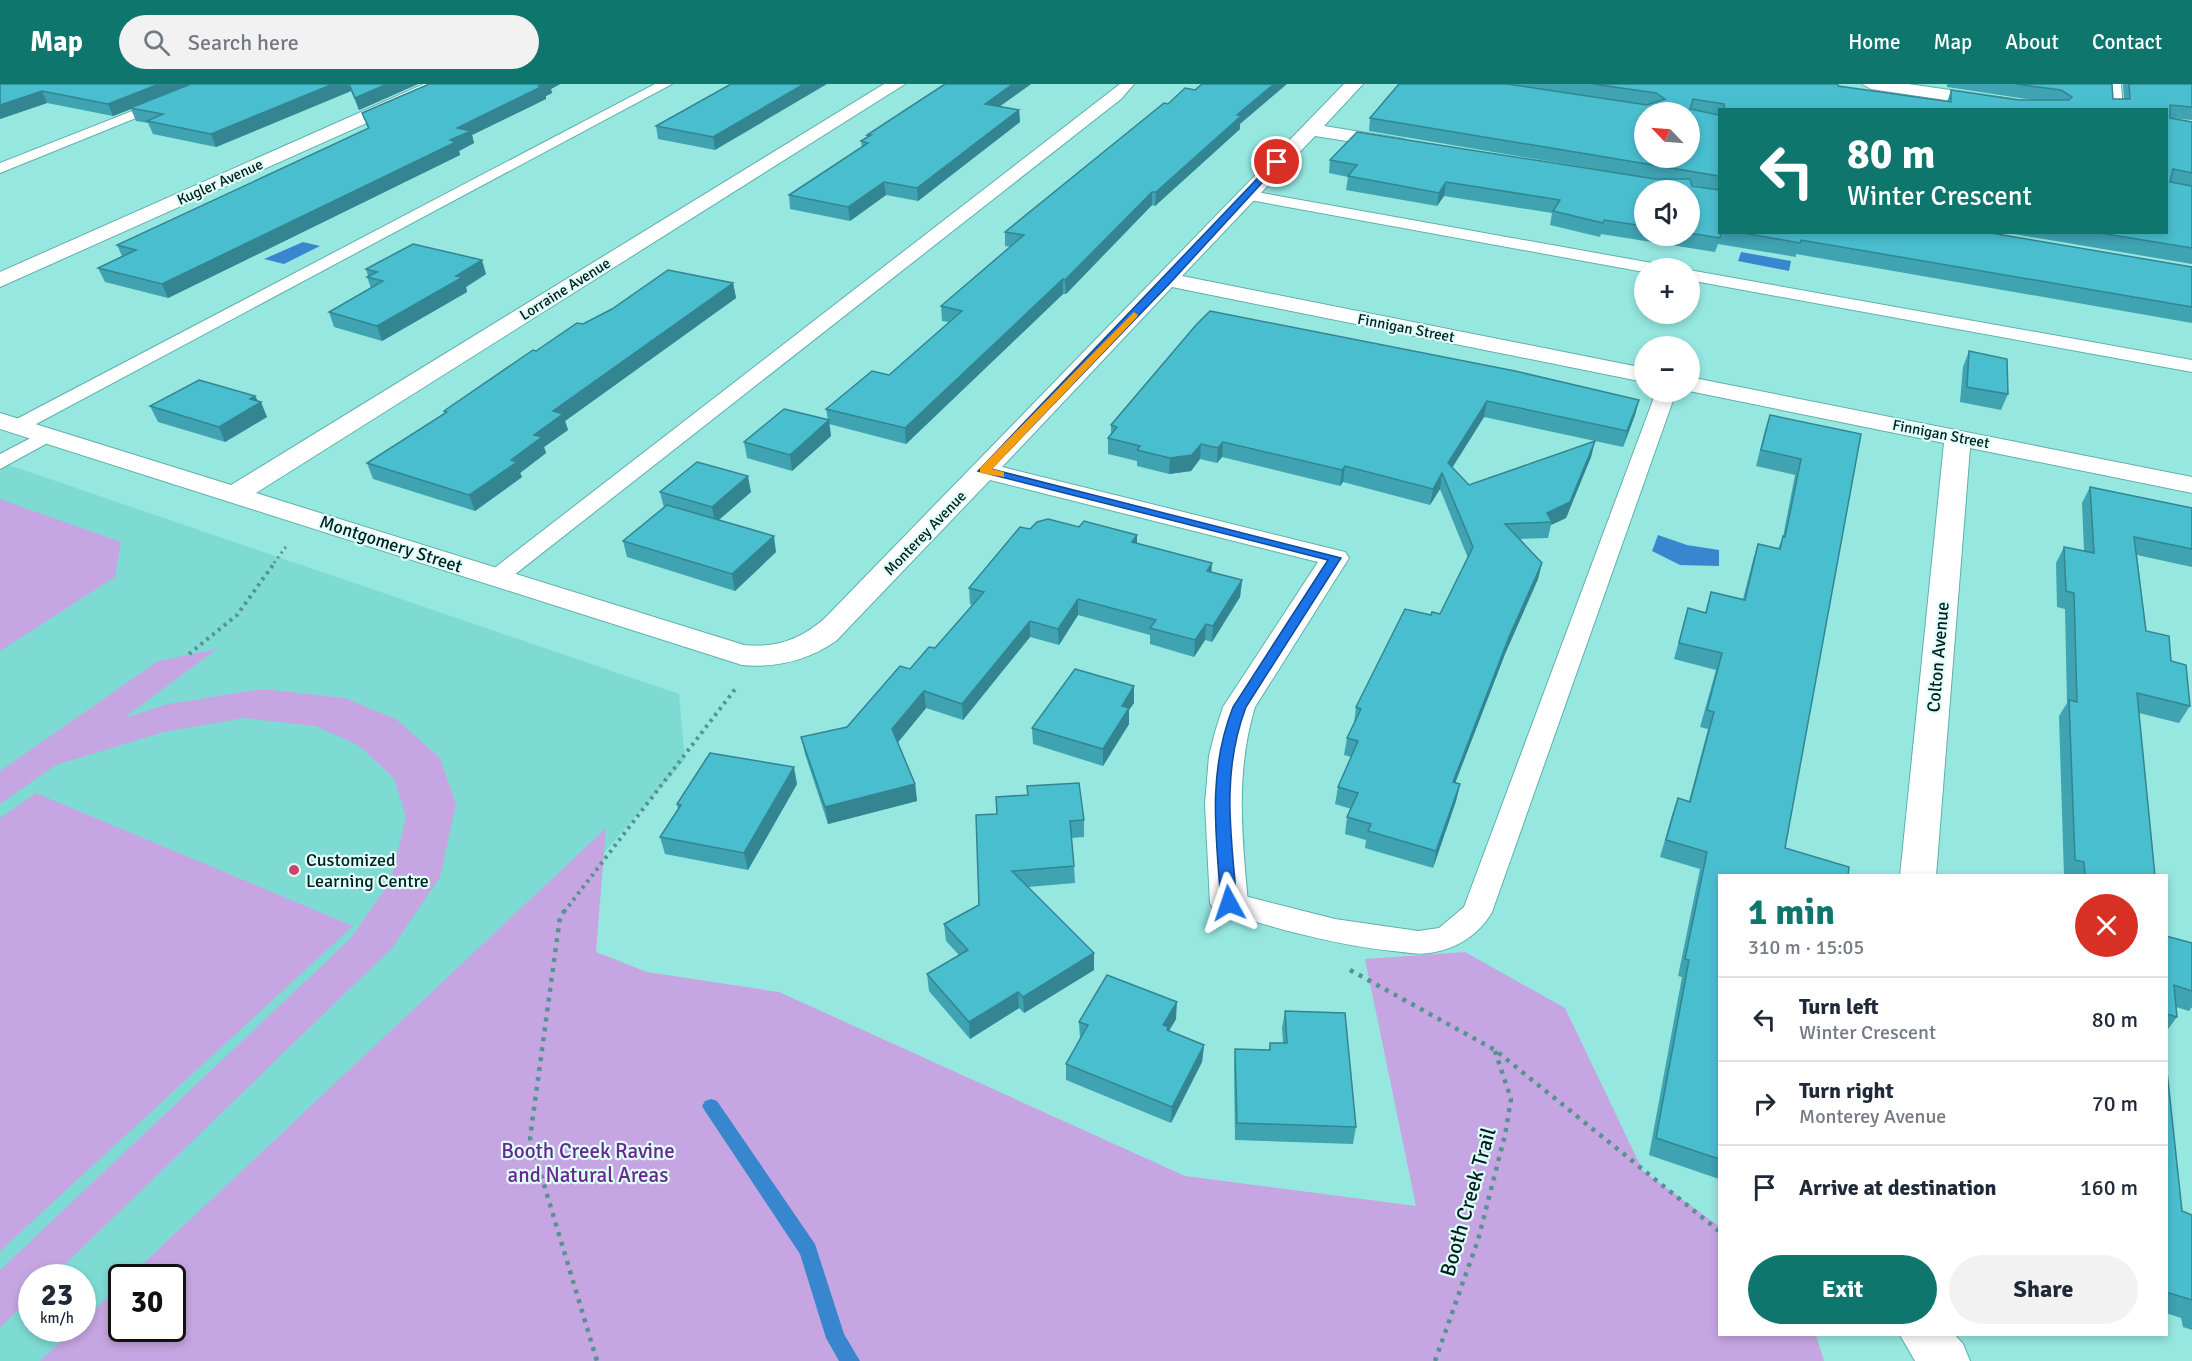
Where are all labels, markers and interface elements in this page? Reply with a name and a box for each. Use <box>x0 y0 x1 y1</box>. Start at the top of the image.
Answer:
search box <box>119 15 539 69</box>
text: Map <box>30 25 83 59</box>
icon: search <box>140 26 173 59</box>
text: Search here <box>188 29 299 56</box>
text: Home <box>1848 29 1901 55</box>
text: Map <box>1934 29 1972 55</box>
text: About <box>2005 29 2059 55</box>
text: Contact <box>2092 29 2162 55</box>
north arrow <box>1634 102 1700 168</box>
map controls <box>1634 102 1700 402</box>
text: 80 m <box>1847 129 1936 180</box>
icon: left <box>1748 132 1826 210</box>
pin <box>1251 136 1302 187</box>
icon: arrive <box>1260 145 1293 178</box>
street label: Kugler Avenue <box>174 155 266 209</box>
button: sound <box>1634 180 1700 246</box>
text: Winter Crescent <box>1847 180 2032 213</box>
street label: Lorraine Avenue <box>516 254 614 324</box>
button: + <box>1634 258 1700 324</box>
street label: Finnigan Street <box>1356 310 1456 346</box>
button: − <box>1634 336 1700 402</box>
street label: Finnigan Street <box>1891 416 1991 452</box>
street label: Monterey Avenue <box>880 487 970 579</box>
street label: Montgomery Street <box>317 511 465 577</box>
street label: Colton Avenue <box>1922 601 1954 713</box>
place label: Customized Learning Centre <box>306 849 429 892</box>
marker: Customized Learning Centre <box>287 863 301 877</box>
position arrow <box>1197 871 1261 935</box>
text: 1 min <box>1748 890 1835 935</box>
button: close <box>2075 894 2138 957</box>
text: 310 m · 15:05 <box>1748 935 1864 960</box>
text: Turn left <box>1799 993 1879 1020</box>
icon: left <box>1748 1003 1781 1036</box>
text: 80 m <box>2092 1006 2138 1033</box>
text: Winter Crescent <box>1799 1020 1936 1045</box>
text: Turn right <box>1799 1077 1894 1104</box>
icon: right <box>1748 1087 1781 1120</box>
text: 70 m <box>2092 1090 2138 1117</box>
text: Monterey Avenue <box>1799 1104 1946 1129</box>
street label: Booth Creek Trail <box>1434 1125 1502 1279</box>
park label: Booth Creek Ravine and Natural Areas <box>501 1138 675 1188</box>
icon: arrive <box>1748 1171 1781 1204</box>
text: Arrive at destination <box>1799 1174 1996 1201</box>
text: 160 m <box>2080 1174 2138 1201</box>
button: Exit <box>1748 1255 1937 1324</box>
button: Share <box>1949 1255 2138 1324</box>
speed limit sign: 30 <box>108 1264 186 1342</box>
text: 23 <box>41 1277 73 1314</box>
text: km/h <box>40 1309 74 1327</box>

